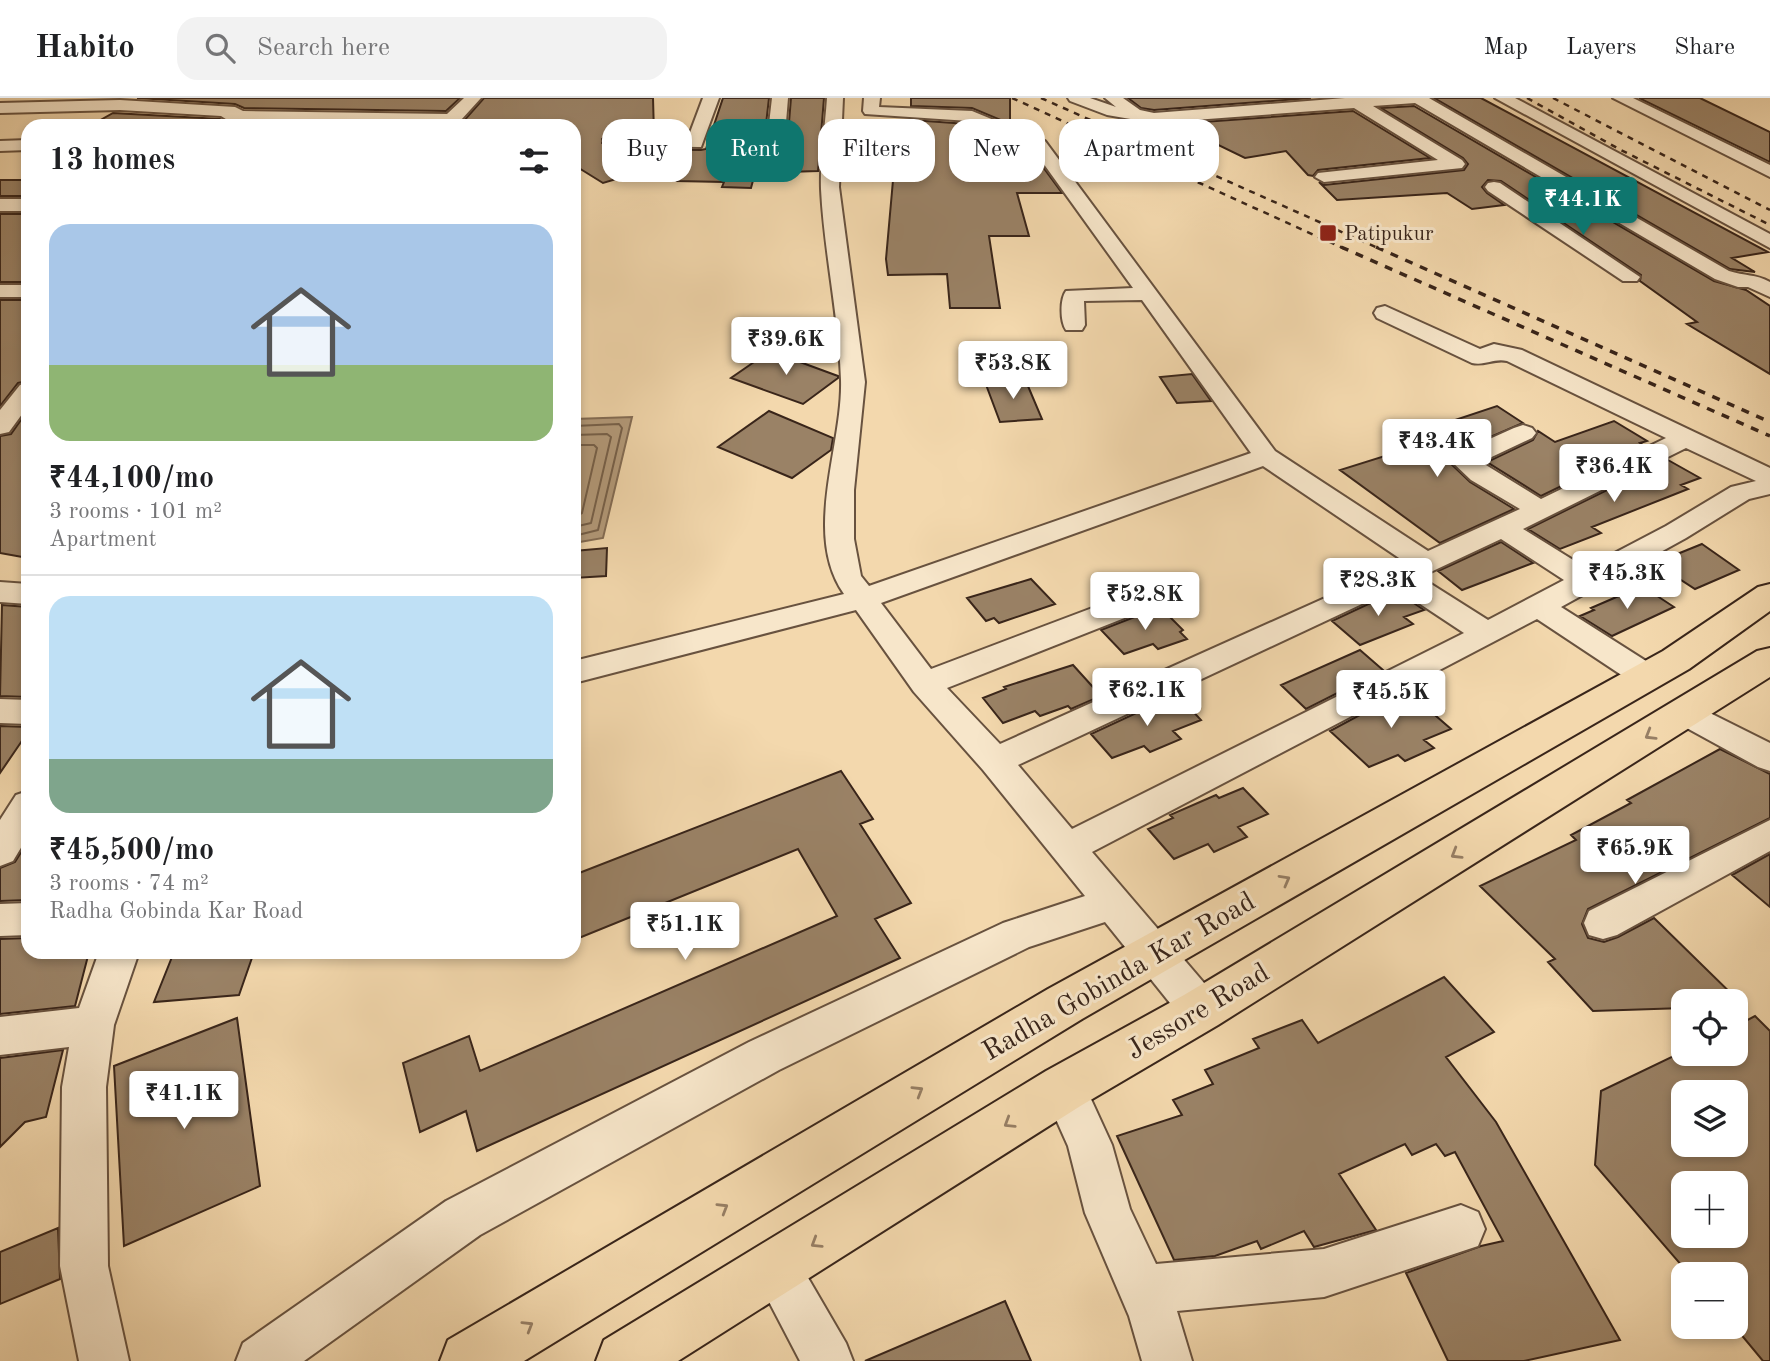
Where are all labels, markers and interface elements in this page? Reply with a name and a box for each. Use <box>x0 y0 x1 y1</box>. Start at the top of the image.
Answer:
search box <box>177 17 667 80</box>
icon: search <box>201 29 239 67</box>
text: Habito <box>35 32 135 65</box>
text: Search here <box>257 35 390 61</box>
text: Map <box>1484 36 1528 60</box>
text: Layers <box>1566 36 1636 60</box>
text: Share <box>1674 36 1735 60</box>
chip: Buy <box>602 119 692 182</box>
chip: Rent <box>706 119 804 182</box>
chip: Filters <box>818 119 935 182</box>
chip: New <box>949 119 1045 182</box>
chip: Apartment <box>1059 119 1219 182</box>
icon: filters <box>515 142 553 180</box>
text: 13 homes <box>49 146 175 176</box>
pin: ₹44.1K <box>1526 178 1640 237</box>
text: ₹44.1K <box>1544 188 1622 211</box>
marker: Patipukur <box>1318 223 1338 243</box>
place label: Patipukur <box>1344 224 1434 245</box>
icon: home <box>238 269 364 395</box>
pin: ₹39.6K <box>729 317 843 377</box>
text: ₹39.6K <box>747 328 825 351</box>
pin: ₹53.8K <box>956 342 1070 401</box>
text: ₹53.8K <box>974 352 1052 375</box>
pin: ₹43.4K <box>1380 420 1494 479</box>
text: ₹43.4K <box>1398 430 1476 453</box>
pin: ₹36.4K <box>1557 444 1671 504</box>
text: ₹36.4K <box>1575 455 1653 478</box>
text: ₹44,100/mo <box>49 464 214 494</box>
text: 3 rooms · 101 m² <box>49 500 222 523</box>
text: Apartment <box>49 528 157 551</box>
pin: ₹45.3K <box>1570 552 1684 611</box>
pin: ₹28.3K <box>1321 559 1435 618</box>
text: ₹45.3K <box>1588 562 1666 585</box>
text: ₹28.3K <box>1339 569 1417 592</box>
pin: ₹52.8K <box>1088 573 1202 632</box>
text: ₹52.8K <box>1106 583 1184 606</box>
icon: home <box>238 641 364 767</box>
pin: ₹62.1K <box>1090 668 1204 728</box>
pin: ₹45.5K <box>1334 670 1448 730</box>
text: ₹62.1K <box>1108 679 1186 702</box>
text: ₹45.5K <box>1352 681 1430 704</box>
one-way arrow <box>1644 727 1657 740</box>
pin: ₹65.9K <box>1578 826 1692 886</box>
text: ₹45,500/mo <box>49 836 214 866</box>
text: ₹65.9K <box>1596 837 1674 860</box>
one-way arrow <box>1450 845 1463 858</box>
text: 3 rooms · 74 m² <box>49 872 209 895</box>
one-way arrow <box>1277 875 1290 888</box>
street label: Radha Gobinda Kar Road <box>978 888 1261 1067</box>
text: Radha Gobinda Kar Road <box>49 900 303 923</box>
pin: ₹51.1K <box>628 902 742 962</box>
text: ₹51.1K <box>646 913 724 936</box>
street label: Jessore Road <box>1122 959 1275 1066</box>
map controls <box>1671 989 1748 1339</box>
button: locate <box>1671 989 1748 1066</box>
pin: ₹41.1K <box>127 1072 241 1131</box>
button: layers <box>1671 1080 1748 1157</box>
text: ₹41.1K <box>145 1082 223 1105</box>
one-way arrow <box>910 1086 923 1099</box>
one-way arrow <box>1004 1114 1017 1127</box>
button: + <box>1671 1171 1748 1248</box>
one-way arrow <box>715 1204 728 1217</box>
one-way arrow <box>811 1235 824 1248</box>
button: − <box>1671 1262 1748 1339</box>
one-way arrow <box>520 1321 533 1334</box>

